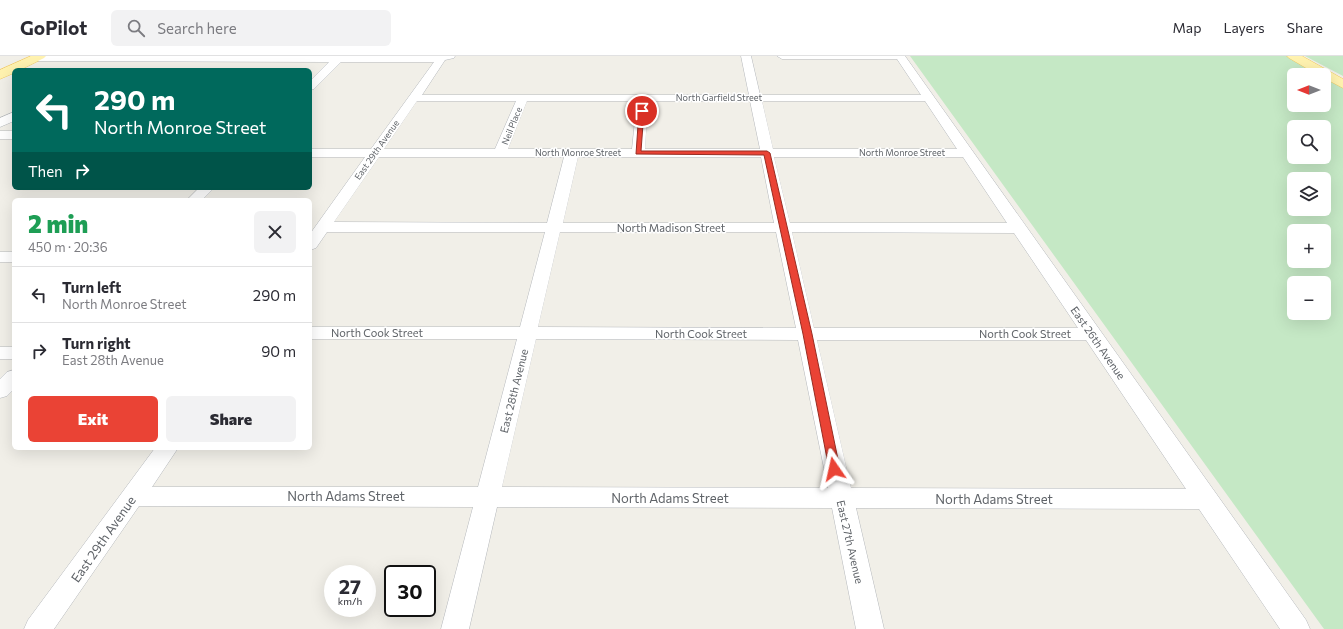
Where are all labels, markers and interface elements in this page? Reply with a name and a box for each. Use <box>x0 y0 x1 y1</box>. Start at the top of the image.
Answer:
search box <box>111 10 391 46</box>
text: GoPilot <box>20 16 87 39</box>
icon: search <box>125 17 147 39</box>
text: Search here <box>157 19 237 37</box>
text: Map <box>1173 19 1201 36</box>
text: Layers <box>1223 19 1265 36</box>
text: Share <box>1287 19 1323 36</box>
north arrow <box>1287 68 1331 112</box>
map controls <box>1287 68 1331 320</box>
text: 290 m <box>94 82 175 116</box>
icon: left <box>28 84 80 136</box>
street label: North Garfield Street <box>676 92 763 103</box>
pin <box>625 94 659 128</box>
icon: arrive <box>631 100 653 122</box>
street label: Neil Place <box>499 105 524 146</box>
text: North Monroe Street <box>94 116 266 138</box>
street label: East 29th Avenue <box>352 117 401 182</box>
button: search <box>1287 120 1331 164</box>
street label: North Monroe Street <box>535 147 621 158</box>
street label: North Monroe Street <box>859 147 945 158</box>
icon: right <box>71 160 93 182</box>
text: Then <box>28 162 63 180</box>
button: layers <box>1287 172 1331 216</box>
text: 2 min <box>28 209 88 238</box>
button: close <box>254 211 296 253</box>
street label: North Madison Street <box>617 221 726 234</box>
button: + <box>1287 224 1331 268</box>
text: 450 m · 20:36 <box>28 239 108 255</box>
button: − <box>1287 276 1331 320</box>
text: Turn left <box>62 278 121 296</box>
icon: left <box>28 284 50 306</box>
text: 290 m <box>253 286 296 304</box>
text: North Monroe Street <box>62 296 187 312</box>
street label: East 26th Avenue <box>1068 304 1129 382</box>
street label: North Cook Street <box>331 326 423 339</box>
street label: North Cook Street <box>655 327 747 340</box>
street label: North Cook Street <box>979 327 1071 340</box>
text: Turn right <box>62 334 131 352</box>
icon: right <box>28 340 50 362</box>
text: 90 m <box>261 342 296 360</box>
street label: East 28th Avenue <box>497 347 530 434</box>
text: East 28th Avenue <box>62 352 164 368</box>
button: Exit <box>28 396 158 442</box>
button: Share <box>166 396 296 442</box>
position arrow <box>813 448 855 490</box>
street label: North Adams Street <box>287 488 405 504</box>
street label: North Adams Street <box>611 490 729 506</box>
street label: North Adams Street <box>935 491 1053 507</box>
street label: East 29th Avenue <box>67 493 139 585</box>
street label: East 27th Avenue <box>835 499 866 585</box>
speed limit sign: 30 <box>384 565 436 617</box>
text: 27 <box>339 574 361 598</box>
text: km/h <box>338 595 362 607</box>

